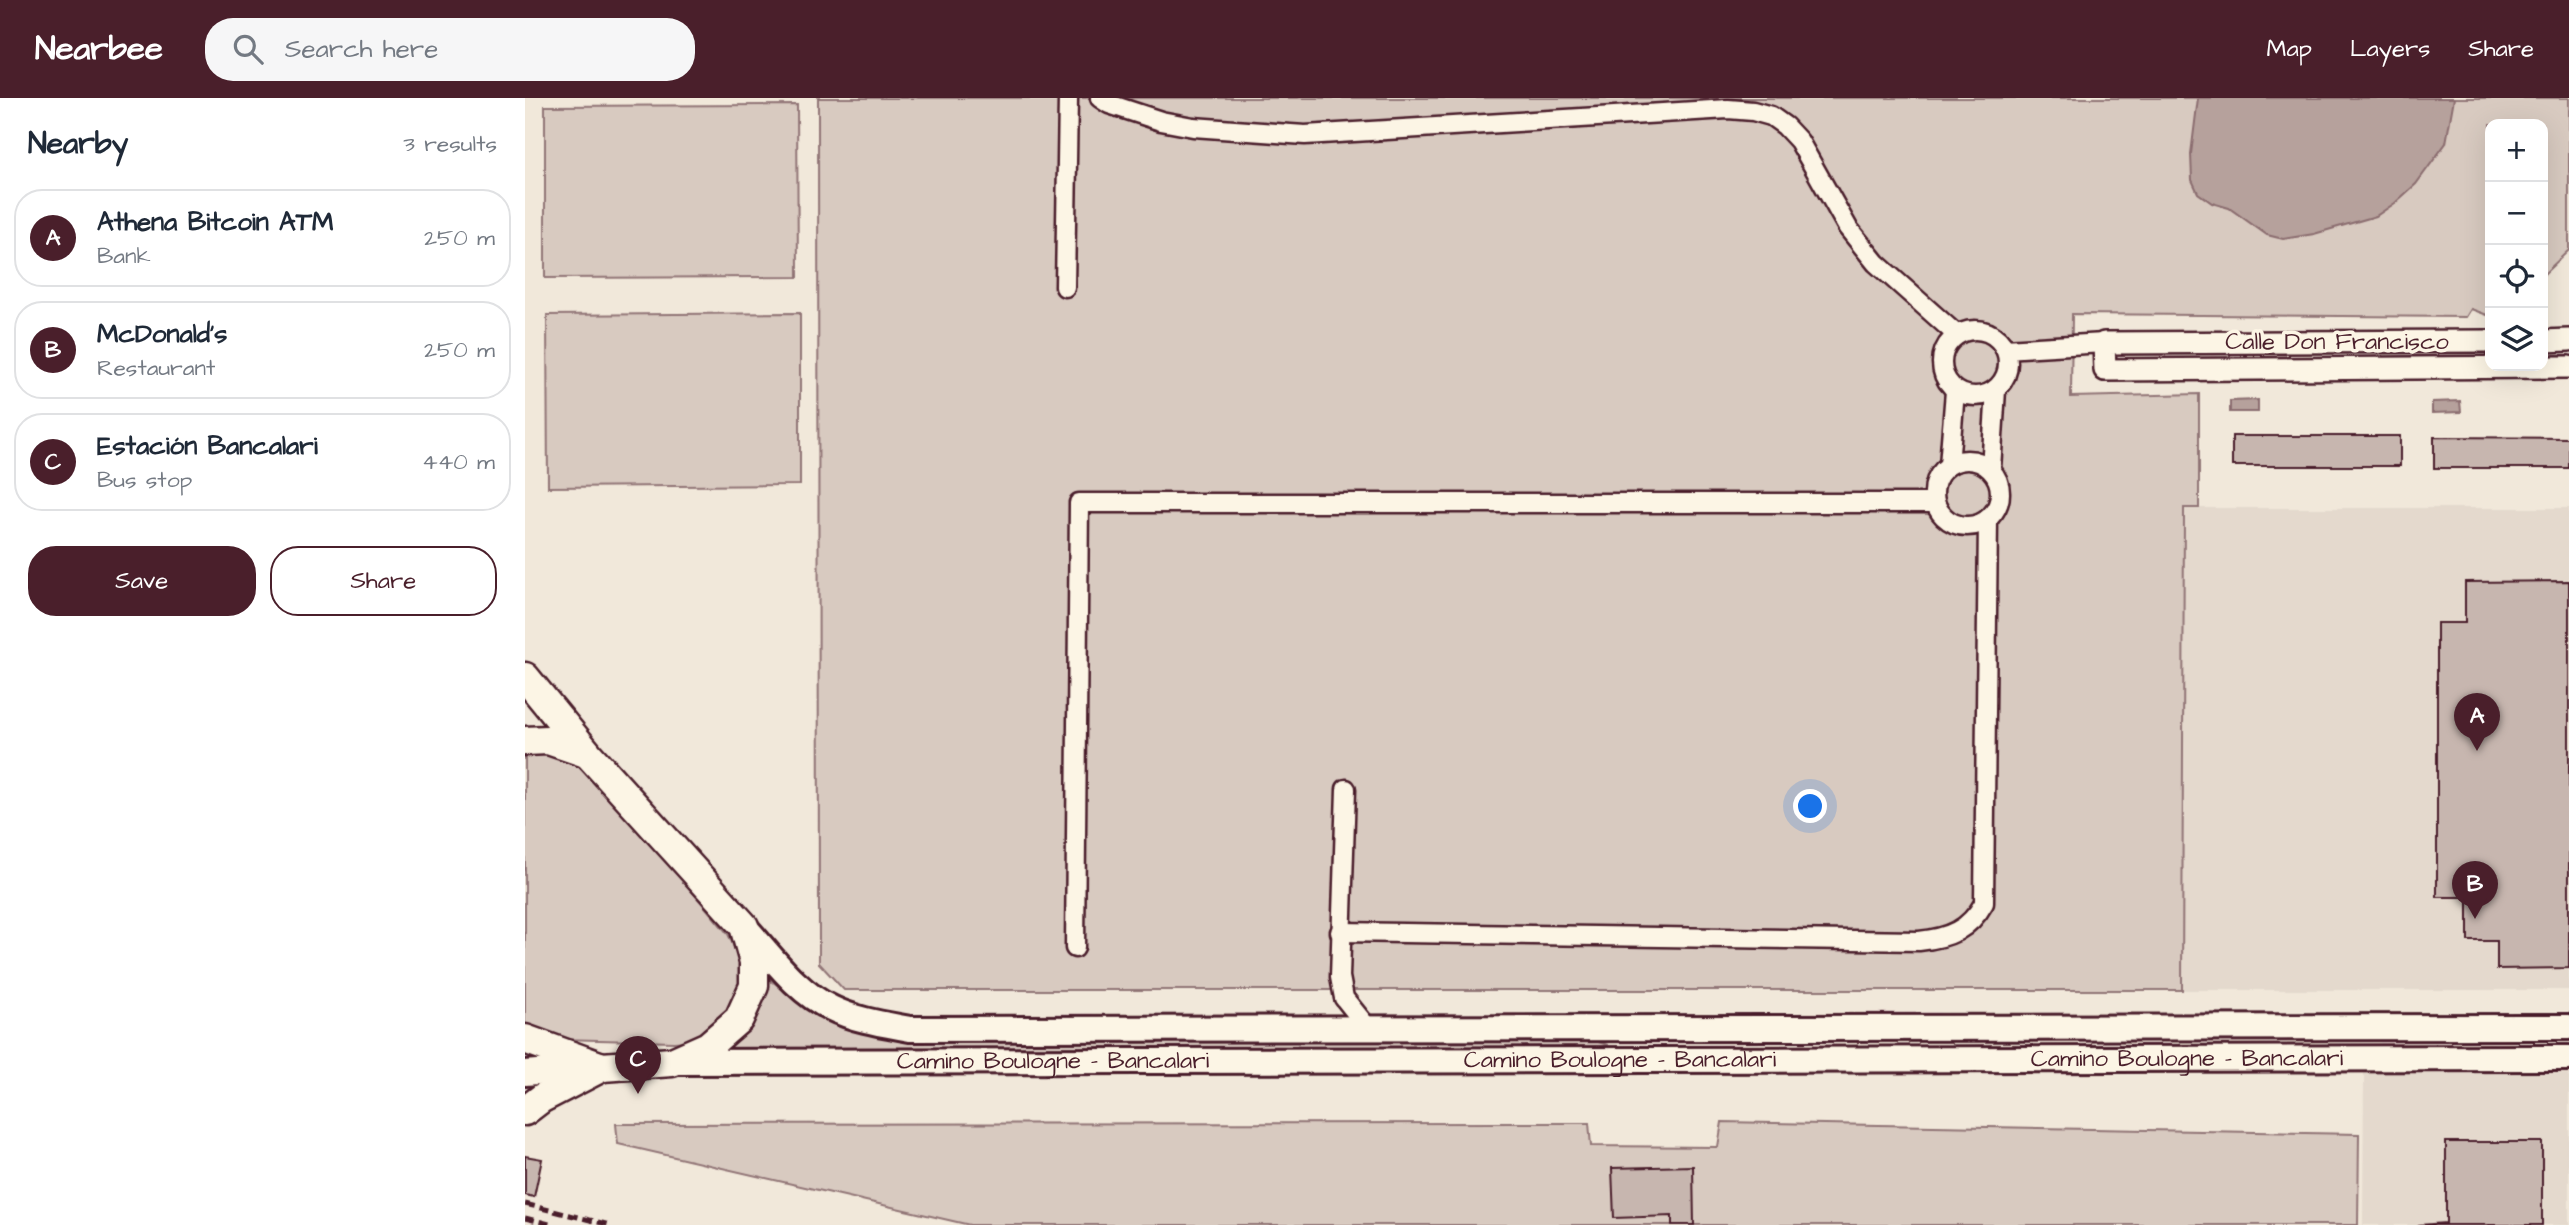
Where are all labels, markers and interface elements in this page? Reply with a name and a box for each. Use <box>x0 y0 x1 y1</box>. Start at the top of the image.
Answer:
search box <box>205 18 695 81</box>
text: Nearbee <box>35 26 163 72</box>
icon: search <box>229 30 267 68</box>
text: Search here <box>285 31 438 67</box>
text: Map <box>2267 32 2312 66</box>
text: Layers <box>2350 32 2430 66</box>
text: Share <box>2468 32 2534 66</box>
map controls <box>2485 119 2548 371</box>
button: + <box>2485 119 2548 182</box>
text: Nearby <box>28 123 128 165</box>
text: 3 results <box>403 128 497 160</box>
button: − <box>2485 182 2548 245</box>
text: Athena Bitcoin ATM <box>97 204 333 240</box>
text: A <box>46 222 60 254</box>
text: 250 m <box>424 222 495 254</box>
text: Bank <box>97 240 151 272</box>
button: locate <box>2485 245 2548 308</box>
button: layers <box>2485 308 2548 371</box>
text: McDonald's <box>97 316 227 352</box>
street label: Calle Don Francisco <box>2225 325 2449 359</box>
text: B <box>45 334 61 366</box>
text: 250 m <box>424 334 495 366</box>
text: Restaurant <box>97 352 215 384</box>
text: Estación Bancalari <box>97 428 318 464</box>
text: C <box>45 446 61 478</box>
text: 440 m <box>422 446 495 478</box>
text: Bus stop <box>97 464 192 496</box>
button: Save <box>28 546 256 616</box>
button: Share <box>270 546 497 616</box>
pin: A <box>2454 693 2500 751</box>
your location <box>1793 789 1827 823</box>
pin: B <box>2452 861 2498 919</box>
pin: C <box>615 1036 661 1094</box>
street label: Camino Boulogne - Bancalari <box>2031 1041 2344 1077</box>
street label: Camino Boulogne - Bancalari <box>1464 1043 1777 1078</box>
street label: Camino Boulogne - Bancalari <box>897 1044 1210 1079</box>

